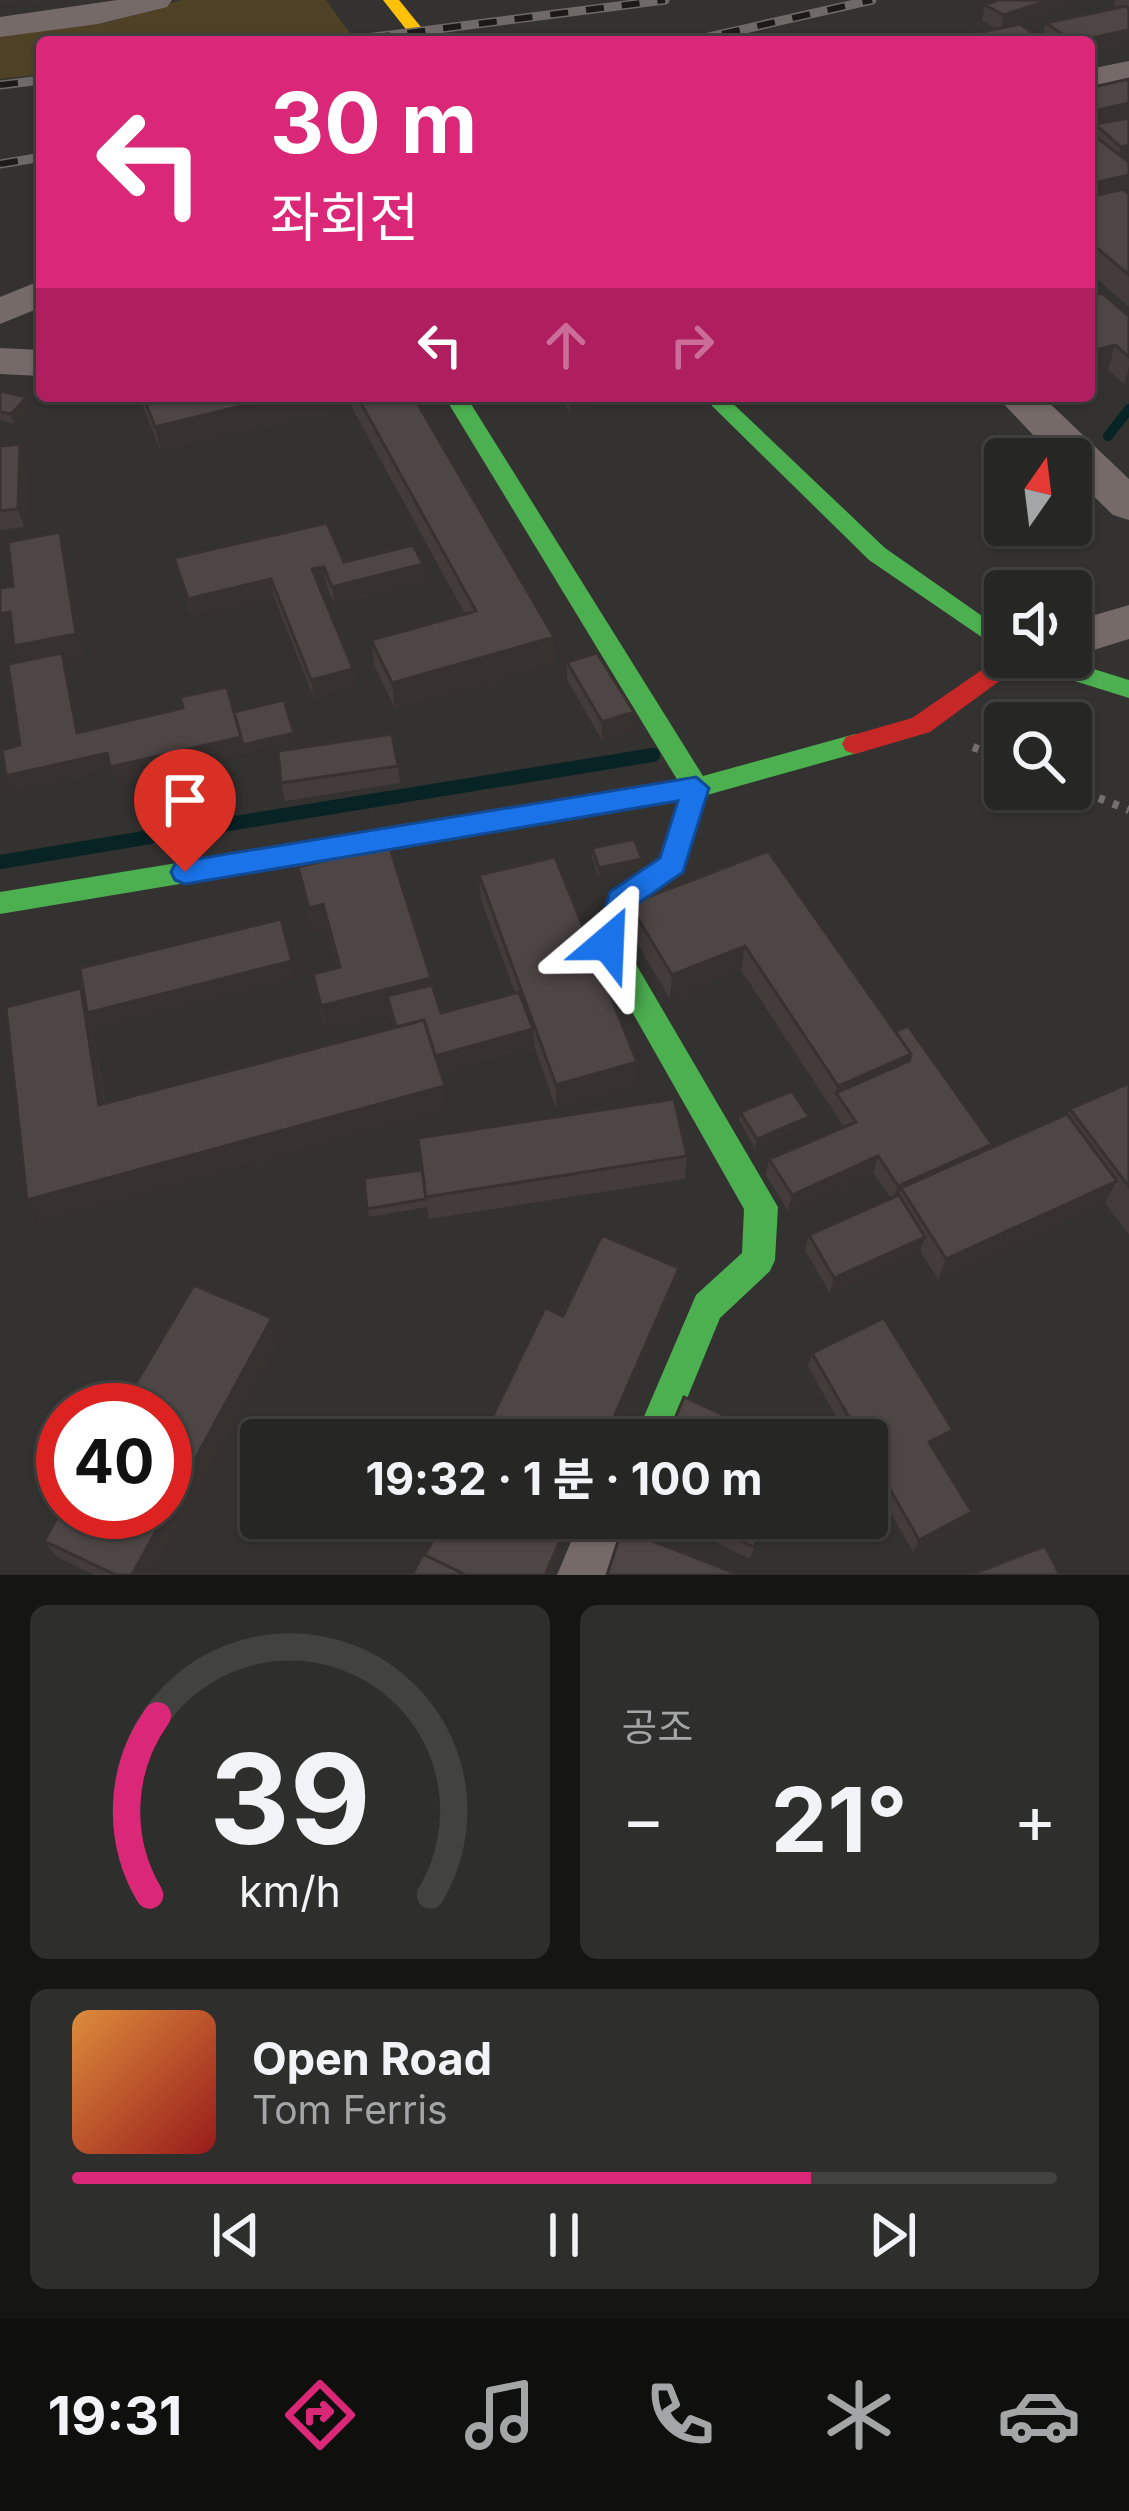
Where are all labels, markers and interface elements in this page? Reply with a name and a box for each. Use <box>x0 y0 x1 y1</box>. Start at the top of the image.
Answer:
text: 30 m <box>270 72 477 173</box>
icon: left <box>72 84 228 240</box>
text: 좌회전 <box>270 185 419 250</box>
icon: left <box>407 312 473 378</box>
icon: ahead <box>533 312 599 378</box>
icon: right <box>659 312 725 378</box>
north arrow <box>984 438 1092 546</box>
map controls <box>984 438 1092 810</box>
button: sound <box>984 570 1092 678</box>
button: search <box>984 702 1092 810</box>
pin <box>134 749 236 872</box>
icon: arrive <box>152 767 218 833</box>
position arrow <box>545 880 671 1006</box>
speed limit sign: 40 <box>36 1383 192 1539</box>
text: 19:32 · 1 분 · 100 m <box>365 1451 763 1506</box>
text: 공조 <box>622 1703 693 1750</box>
text: 39 <box>209 1723 371 1874</box>
text: 21° <box>771 1765 908 1874</box>
text: − <box>622 1779 665 1859</box>
text: + <box>1013 1779 1057 1859</box>
text: km/h <box>239 1865 341 1917</box>
text: Open Road <box>252 2031 492 2086</box>
text: Tom Ferris <box>252 2086 447 2133</box>
icon: previous <box>203 2202 269 2268</box>
icon: pause <box>531 2202 597 2268</box>
icon: next <box>860 2202 926 2268</box>
icon: directions <box>278 2373 362 2457</box>
icon: music <box>458 2373 542 2457</box>
icon: phone <box>638 2373 722 2457</box>
icon: climate <box>817 2373 901 2457</box>
icon: car <box>997 2373 1081 2457</box>
text: 19:31 <box>48 2383 182 2448</box>

